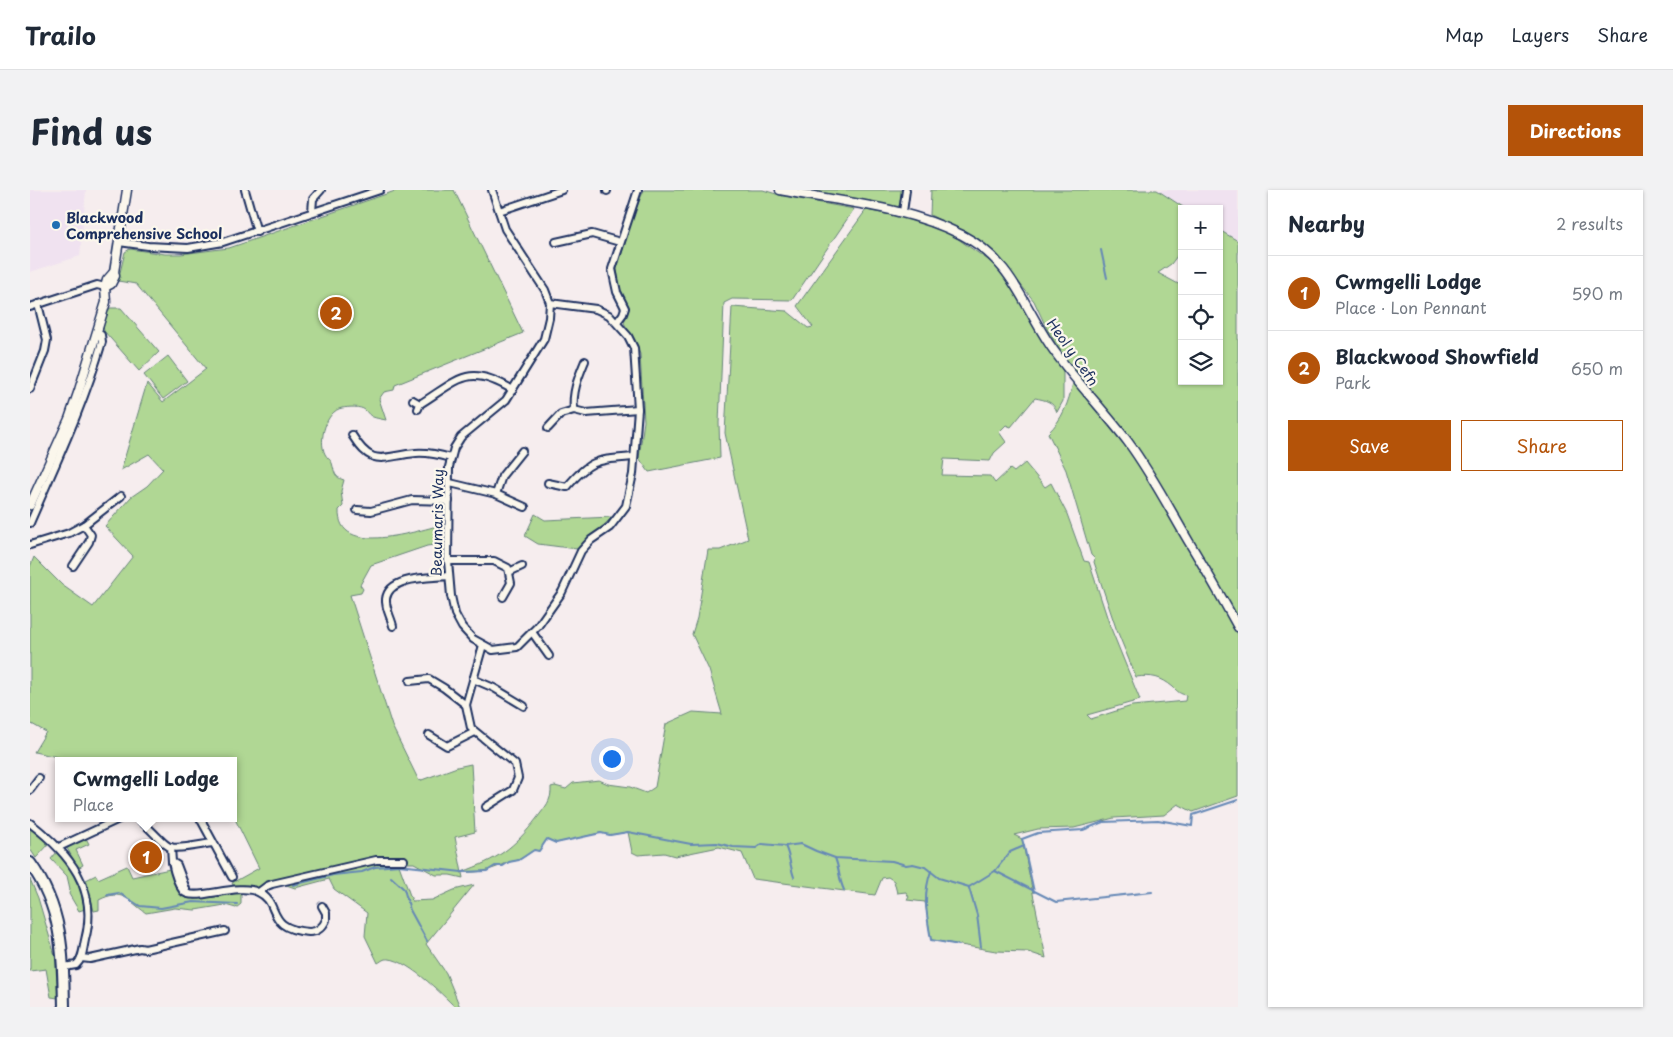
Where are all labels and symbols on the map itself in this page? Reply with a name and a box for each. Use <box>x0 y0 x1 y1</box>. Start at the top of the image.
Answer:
place label: Blackwood Comprehensive School <box>66 207 222 244</box>
marker: Blackwood Comprehensive School <box>50 219 62 231</box>
pin: 2 <box>320 294 352 332</box>
street label: Heol y Cefn <box>1042 314 1104 390</box>
street label: Beaumaris Way <box>426 469 448 577</box>
your location <box>599 746 625 772</box>
pin: 1 <box>130 838 162 876</box>

